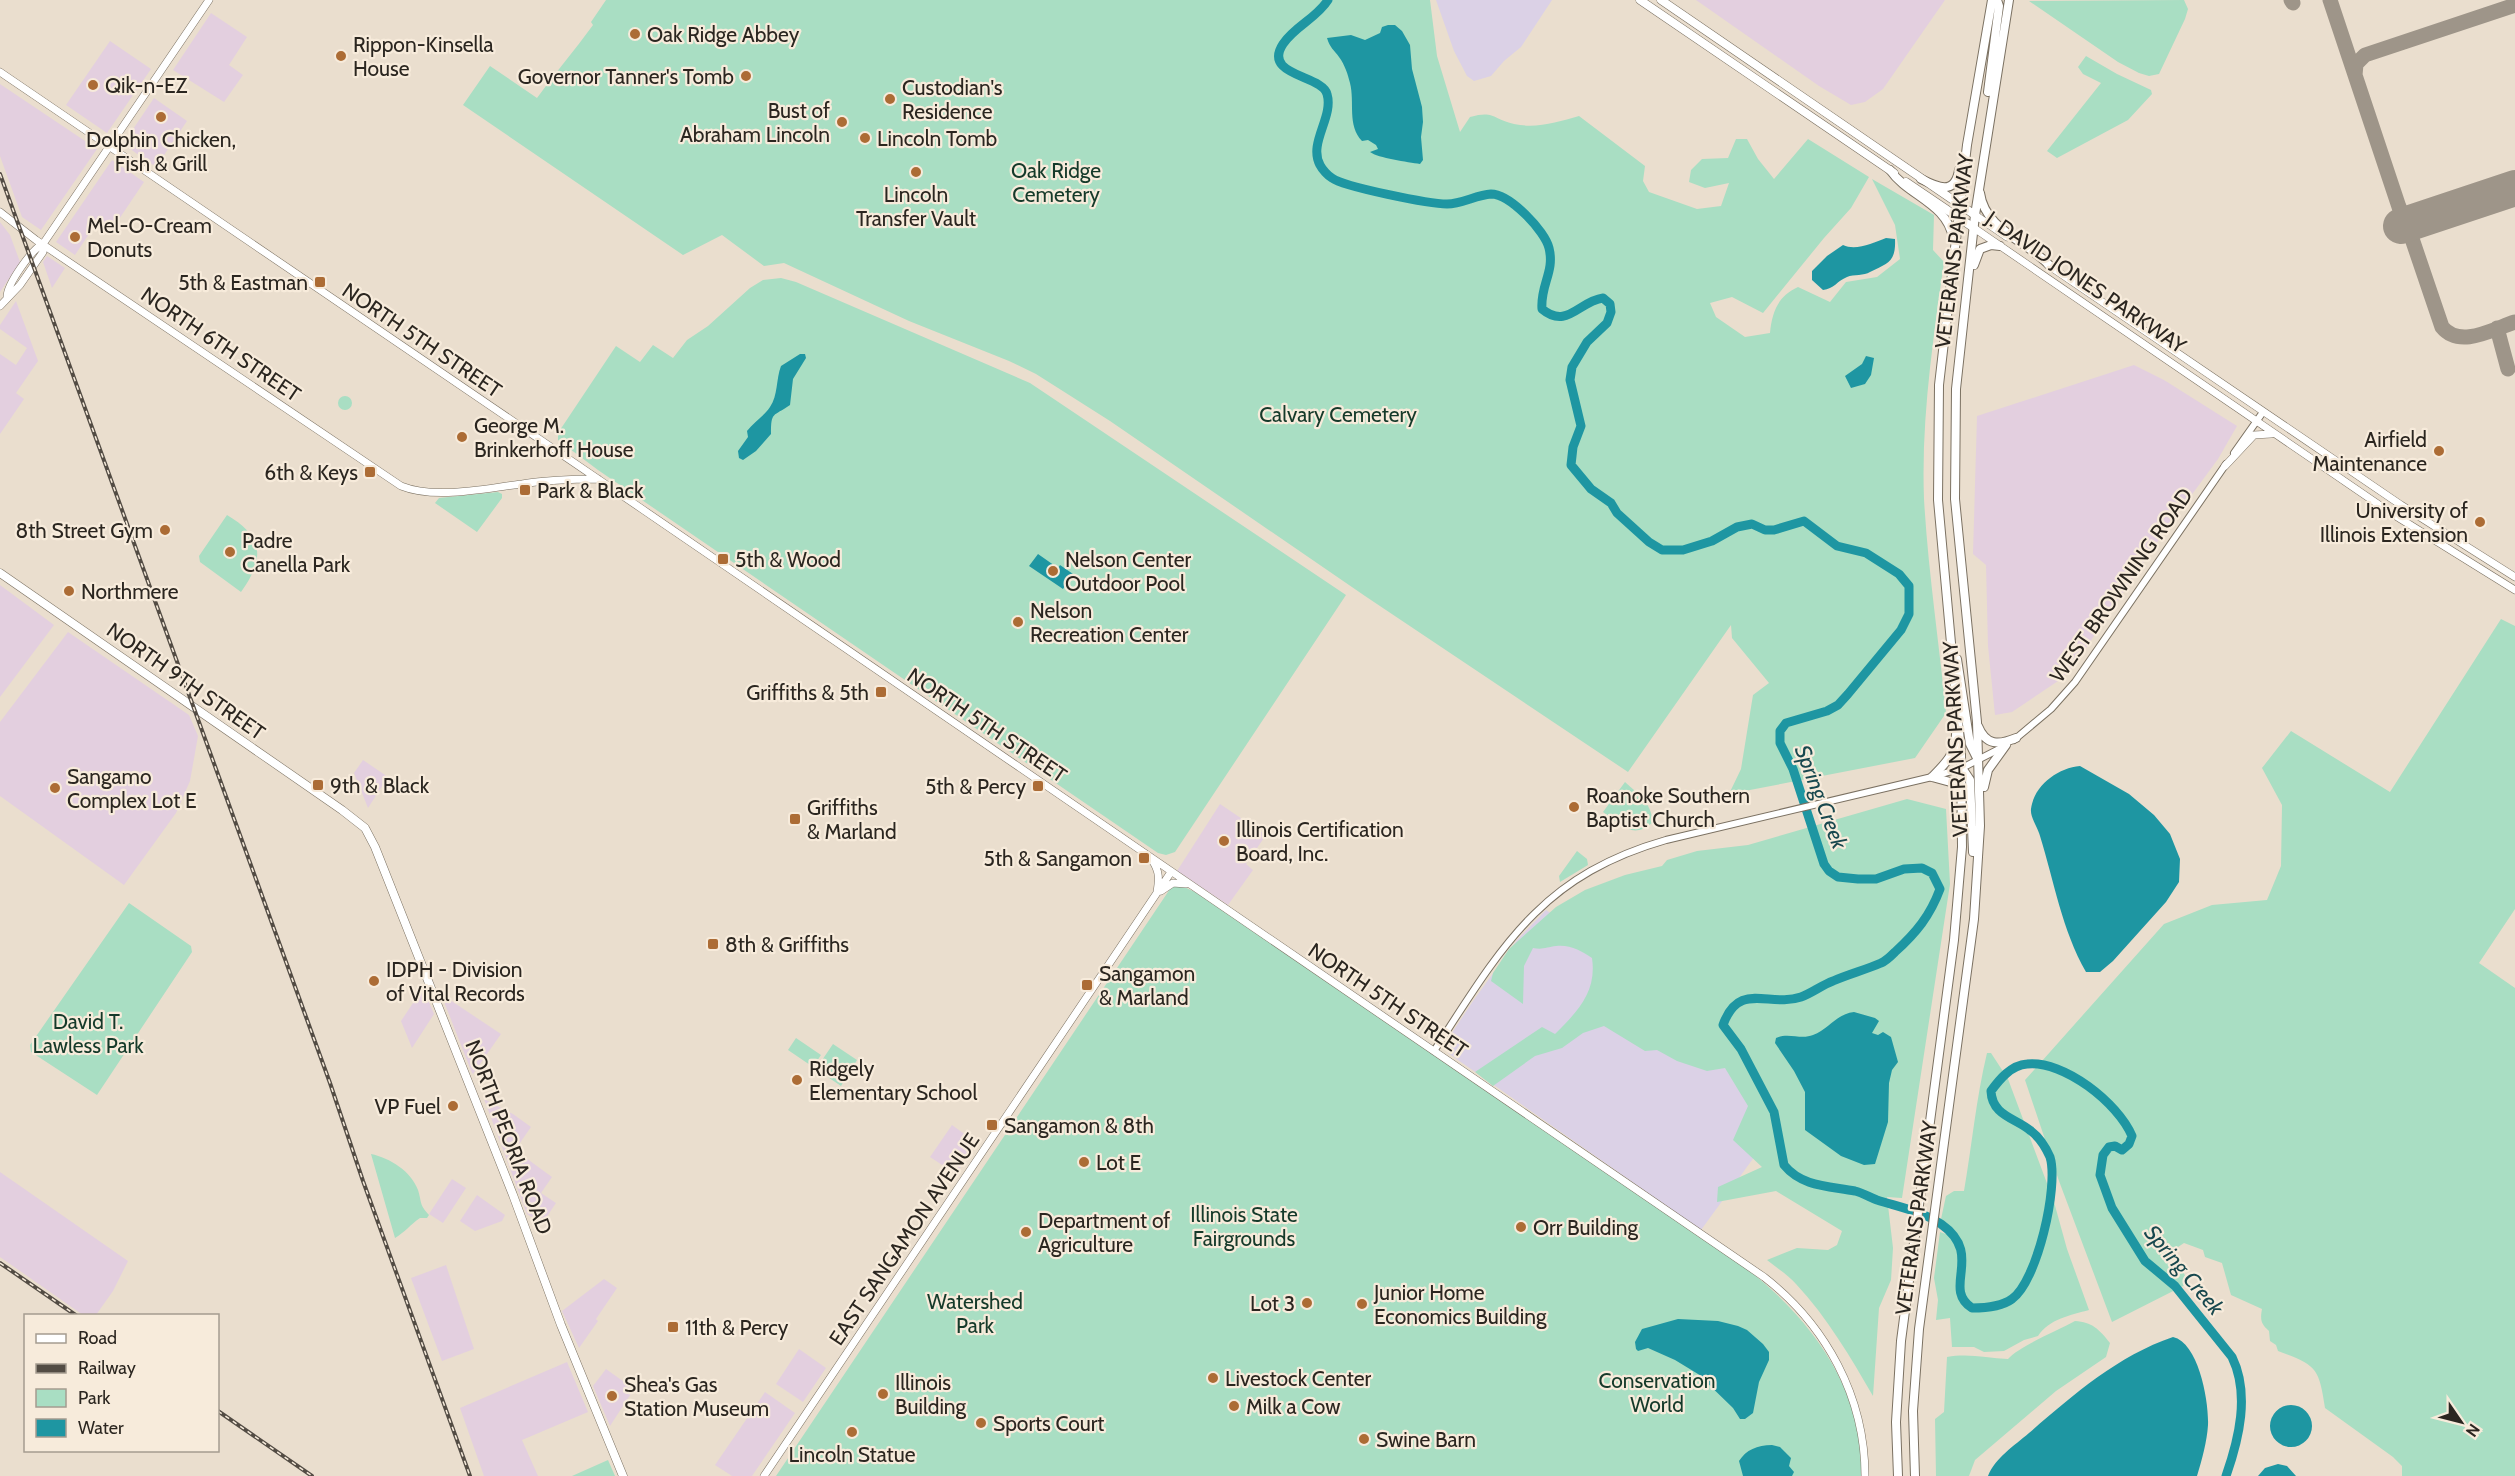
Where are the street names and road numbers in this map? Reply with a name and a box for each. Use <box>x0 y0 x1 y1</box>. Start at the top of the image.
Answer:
street label: VETERANS PARKWAY <box>1930 151 1978 350</box>
street label: J. DAVID JONES PARKWAY <box>1980 205 2192 359</box>
street label: NORTH 5TH STREET <box>338 277 506 403</box>
street label: NORTH 6TH STREET <box>137 281 305 407</box>
street label: WEST BROWNING ROAD <box>2044 483 2198 687</box>
street label: NORTH 9TH STREET <box>102 617 270 745</box>
street label: VETERANS PARKWAY <box>1937 639 1973 837</box>
street label: NORTH 5TH STREET <box>903 662 1071 788</box>
street label: NORTH 5TH STREET <box>1304 937 1472 1063</box>
street label: NORTH PEORIA ROAD <box>460 1036 558 1238</box>
street label: VETERANS PARKWAY <box>1890 1118 1942 1317</box>
street label: EAST SANGAMON AVENUE <box>824 1128 984 1350</box>

